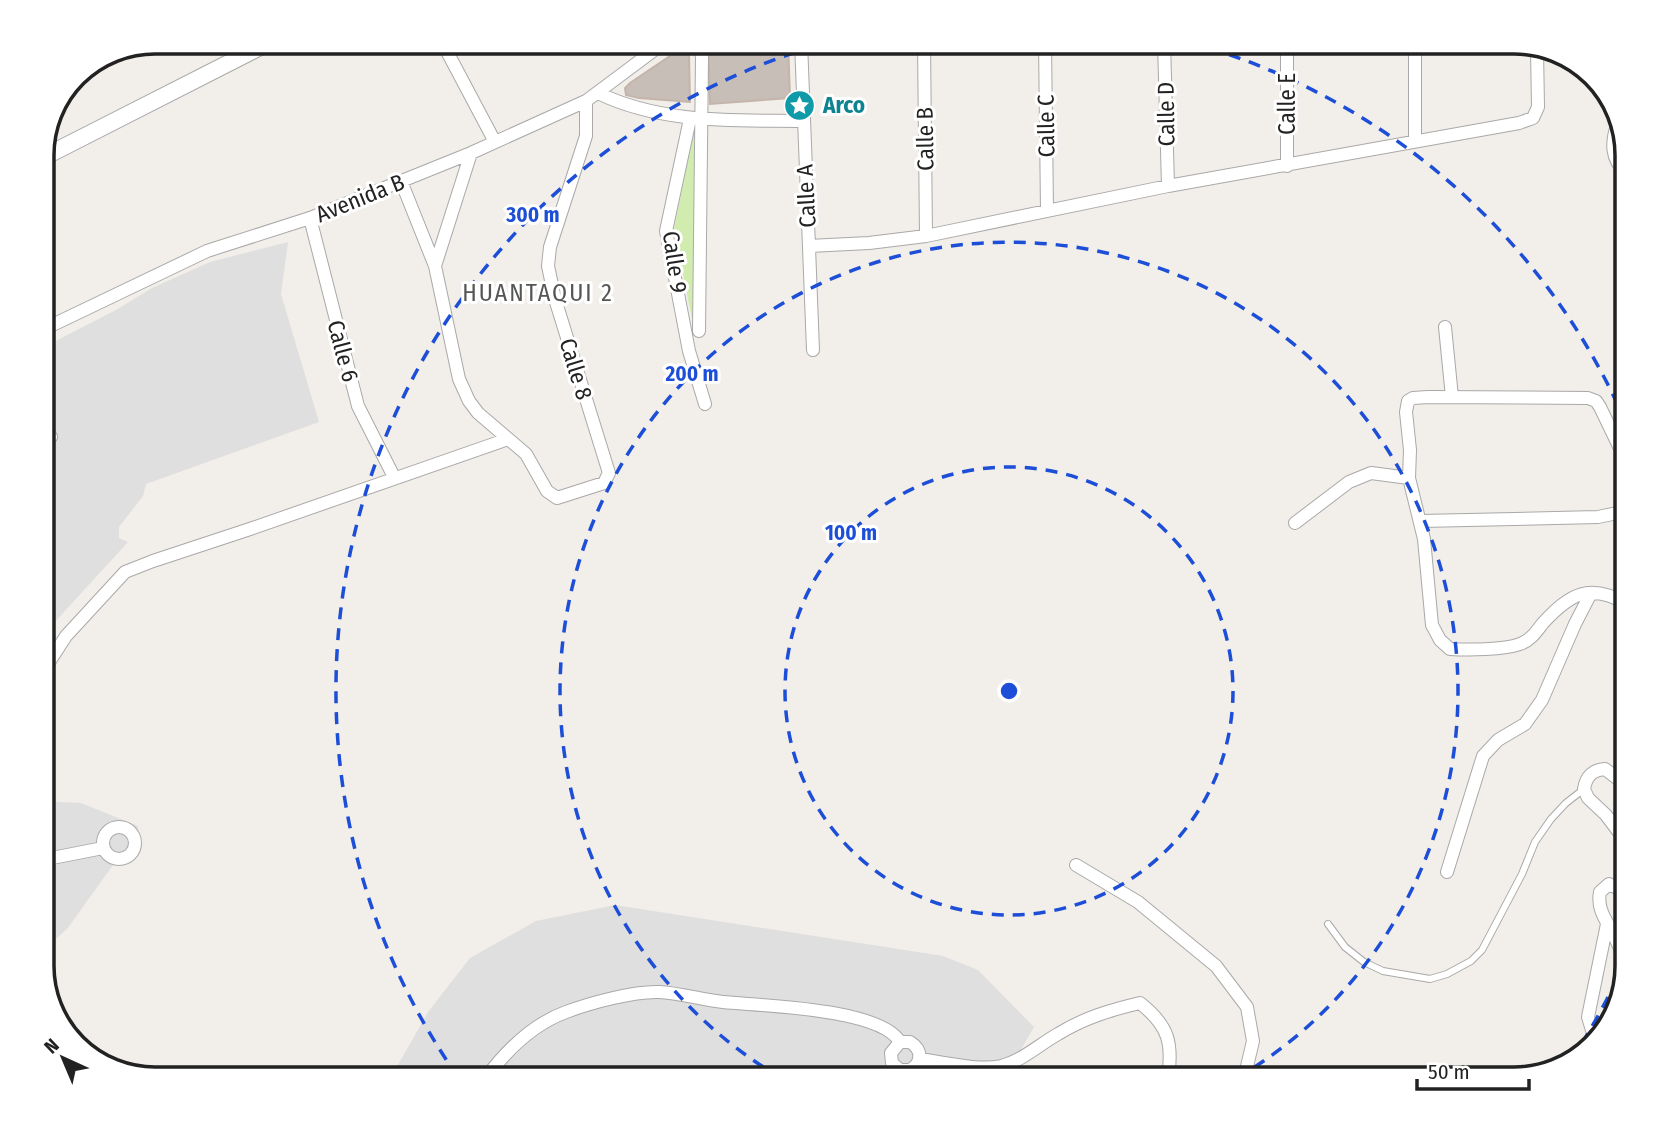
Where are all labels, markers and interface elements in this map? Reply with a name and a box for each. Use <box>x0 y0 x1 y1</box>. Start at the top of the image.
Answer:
street label: Calle E <box>1273 73 1301 135</box>
street label: Calle D <box>1151 81 1181 147</box>
place icon: Arco <box>783 88 817 122</box>
place label: Arco <box>822 91 865 119</box>
street label: Calle C <box>1031 94 1061 158</box>
street label: Calle B <box>910 107 940 171</box>
street label: Calle A <box>790 164 822 228</box>
street label: Avenida B <box>312 168 408 228</box>
text: 300 m <box>505 202 560 228</box>
street label: Calle 9 <box>657 229 693 295</box>
district label: HUANTAQUI 2 <box>462 279 614 307</box>
street label: Calle 6 <box>321 317 365 385</box>
street label: Calle 8 <box>553 335 599 403</box>
text: 200 m <box>664 361 719 387</box>
text: 100 m <box>825 520 877 546</box>
centre of rings <box>997 679 1021 703</box>
north arrow <box>28 1023 98 1093</box>
text: N <box>39 1034 64 1058</box>
scale bar <box>1417 1048 1529 1092</box>
text: 50 m <box>1428 1059 1470 1085</box>

